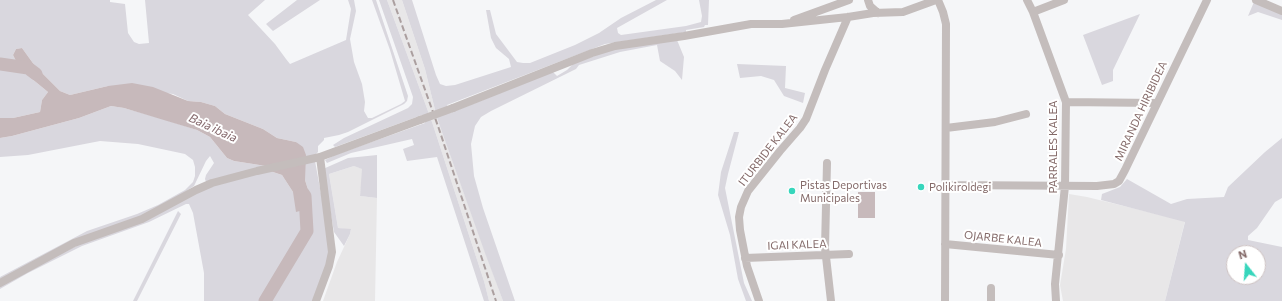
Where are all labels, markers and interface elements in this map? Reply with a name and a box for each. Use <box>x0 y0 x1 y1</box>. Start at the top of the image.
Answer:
street label: MIRANDA HIRIBIDEA <box>1112 59 1170 163</box>
street label: PARRALES KALEA <box>1046 100 1060 194</box>
water label: Baia ibaia <box>187 111 239 145</box>
street label: ITURBIDE KALEA <box>736 111 800 189</box>
place label: Pistas Deportivas Municipales <box>800 178 887 204</box>
place label: Polikiroldegi <box>929 180 991 194</box>
marker: Polikiroldegi <box>916 182 926 192</box>
marker: Pistas Deportivas Municipales <box>787 186 797 196</box>
street label: OJARBE KALEA <box>963 228 1043 250</box>
street label: IGAI KALEA <box>767 237 827 253</box>
north arrow <box>1226 245 1266 285</box>
text: N <box>1237 247 1248 261</box>

